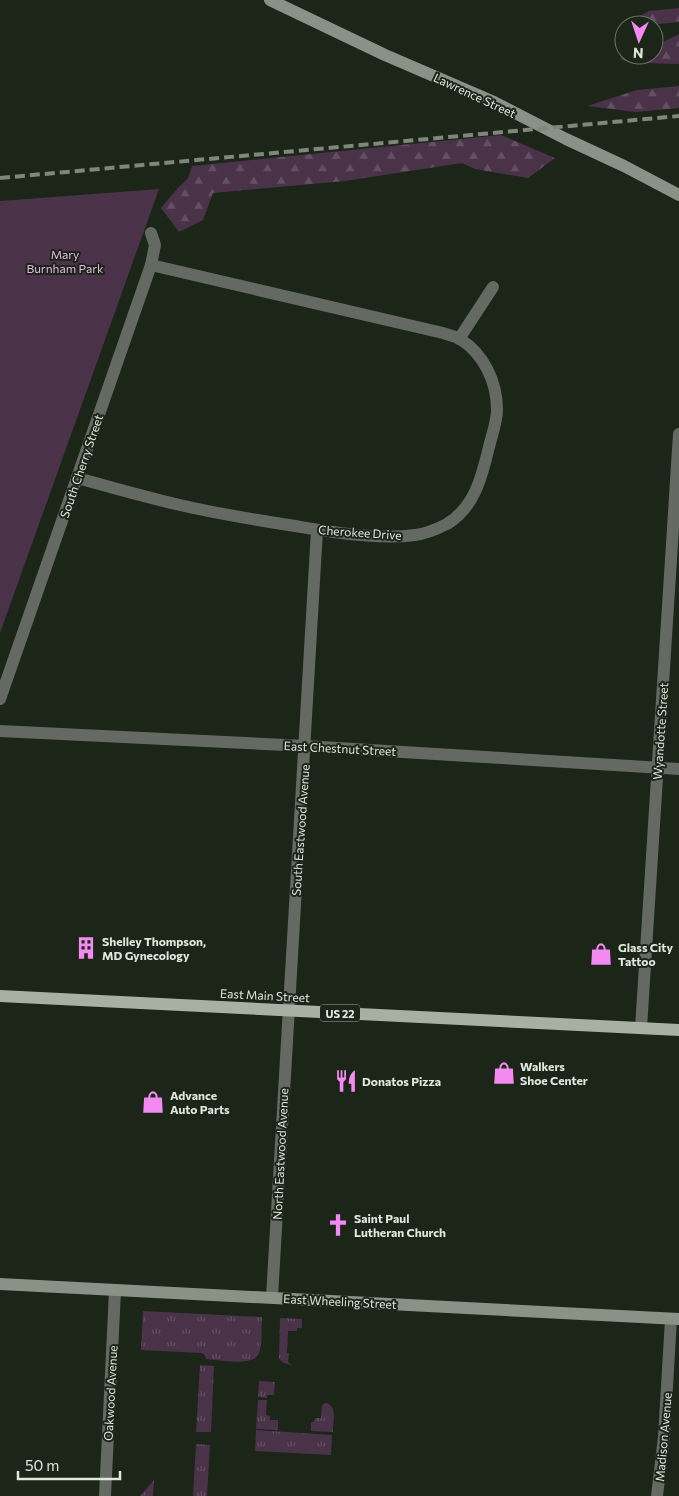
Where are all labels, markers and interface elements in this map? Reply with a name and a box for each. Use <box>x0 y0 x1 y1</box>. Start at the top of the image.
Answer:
north arrow <box>614 15 664 65</box>
text: N <box>633 45 644 62</box>
street label: Lawrence Street <box>432 70 518 120</box>
park label: Mary Burnham Park <box>26 247 104 275</box>
street label: South Cherry Street <box>57 412 105 520</box>
street label: Cherokee Drive <box>318 522 402 542</box>
street label: Wyandotte Street <box>650 682 670 780</box>
street label: East Chestnut Street <box>283 738 397 758</box>
street label: South Eastwood Avenue <box>288 764 312 896</box>
place label: Shelley Thompson, MD Gynecology <box>102 934 206 962</box>
building icon: Shelley Thompson, MD Gynecology <box>73 935 99 961</box>
place label: Glass City Tattoo <box>618 940 673 968</box>
shop icon: Glass City Tattoo <box>588 941 614 967</box>
street label: East Main Street <box>220 986 310 1004</box>
road number: US 22 <box>320 1004 360 1021</box>
place label: Walkers Shoe Center <box>520 1059 588 1087</box>
shop icon: Walkers Shoe Center <box>491 1060 517 1086</box>
restaurant icon: Donatos Pizza <box>333 1068 359 1094</box>
place label: Donatos Pizza <box>362 1074 441 1088</box>
place label: Advance Auto Parts <box>170 1088 230 1116</box>
street label: North Eastwood Avenue <box>270 1088 290 1220</box>
shop icon: Advance Auto Parts <box>140 1089 166 1115</box>
place label: Saint Paul Lutheran Church <box>354 1211 446 1239</box>
church icon: Saint Paul Lutheran Church <box>325 1212 351 1238</box>
street label: East Wheeling Street <box>283 1291 397 1311</box>
street label: Oakwood Avenue <box>101 1345 119 1441</box>
street label: Madison Avenue <box>652 1392 674 1482</box>
scale bar <box>18 1448 120 1480</box>
text: 50 m <box>25 1456 59 1474</box>

